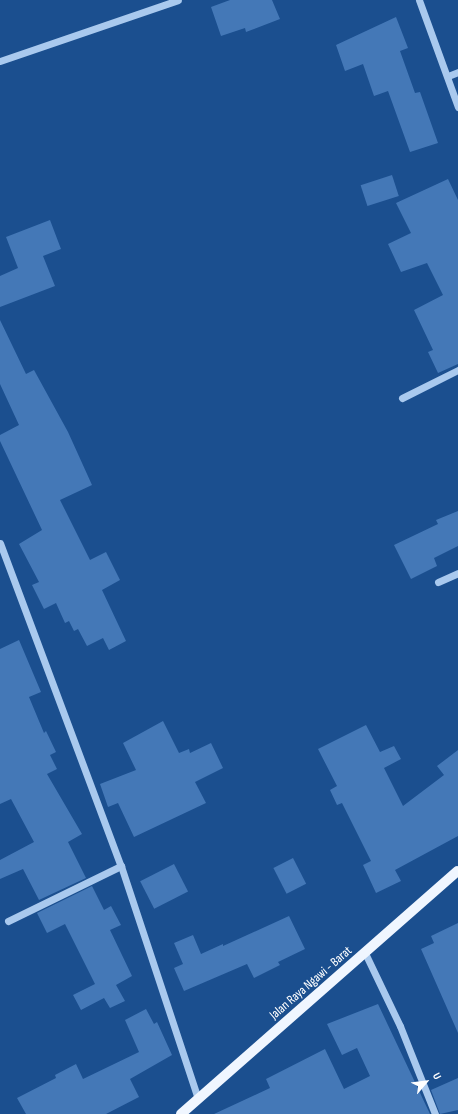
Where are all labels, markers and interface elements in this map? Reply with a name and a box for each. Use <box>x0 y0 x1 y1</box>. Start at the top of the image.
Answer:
street label: Jalan Raya Ngawi - Barat <box>267 943 355 1023</box>
north arrow <box>406 1062 446 1102</box>
text: U <box>430 1071 444 1082</box>

